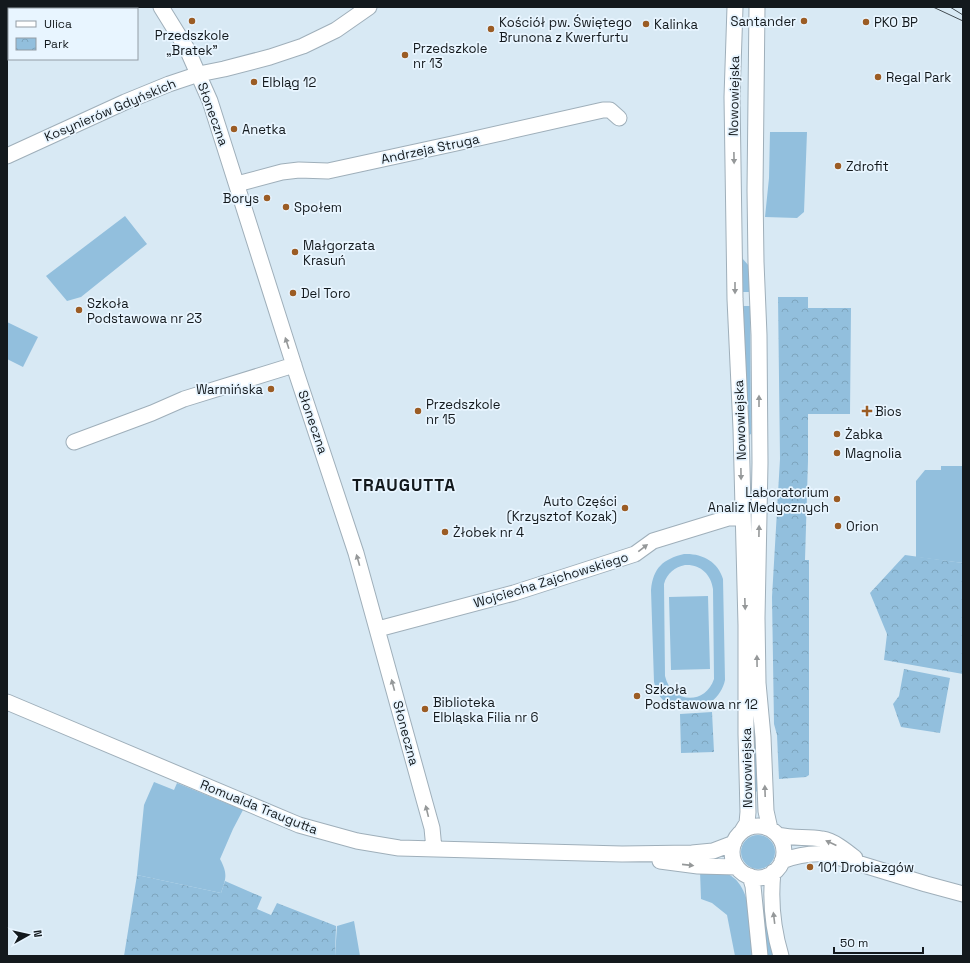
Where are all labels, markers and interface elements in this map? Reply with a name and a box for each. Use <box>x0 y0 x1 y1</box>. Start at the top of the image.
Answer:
legend <box>8 8 138 60</box>
place label: Santander <box>730 13 796 30</box>
place label: Kościół pw. Świętego Brunona z Kwerfurtu <box>499 14 632 46</box>
place label: PKO BP <box>874 14 918 31</box>
text: Ulica <box>44 16 72 32</box>
marker: Przedszkole „Bratek” <box>187 16 197 26</box>
place label: Kalinka <box>654 16 699 33</box>
marker: Santander <box>799 16 809 26</box>
marker: PKO BP <box>861 17 871 27</box>
marker: Kalinka <box>641 19 651 29</box>
marker: Kościół pw. Świętego Brunona z Kwerfurtu <box>486 24 496 34</box>
place label: Przedszkole „Bratek” <box>155 27 229 59</box>
text: Park <box>44 36 69 52</box>
place label: Przedszkole nr 13 <box>413 40 488 72</box>
marker: Przedszkole nr 13 <box>400 50 410 60</box>
street label: Nowowiejska <box>725 55 743 136</box>
place label: Regal Park <box>886 69 951 86</box>
marker: Regal Park <box>873 72 883 82</box>
place label: Elbląg 12 <box>262 74 316 91</box>
street label: Kosynierów Gdyńskich <box>42 75 178 145</box>
marker: Elbląg 12 <box>249 77 259 87</box>
street label: Słoneczna <box>194 80 232 149</box>
place label: Anetka <box>242 121 286 138</box>
marker: Anetka <box>229 124 239 134</box>
street label: Andrzeja Struga <box>379 130 481 168</box>
one-way arrow <box>730 152 737 164</box>
place label: Zdrofit <box>846 158 889 175</box>
marker: Zdrofit <box>833 161 843 171</box>
place label: Borys <box>223 190 259 207</box>
marker: Borys <box>262 193 272 203</box>
place label: Społem <box>294 199 342 216</box>
marker: Społem <box>281 202 291 212</box>
place label: Małgorzata Krasuń <box>303 237 375 269</box>
marker: Małgorzata Krasuń <box>290 247 300 257</box>
one-way arrow <box>732 282 738 295</box>
place label: Del Toro <box>301 285 351 302</box>
marker: Del Toro <box>288 288 298 298</box>
place label: Szkoła Podstawowa nr 23 <box>87 295 202 327</box>
marker: Szkoła Podstawowa nr 23 <box>74 305 84 315</box>
one-way arrow <box>284 337 290 349</box>
street label: Nowowiejska <box>730 379 750 460</box>
place label: Warmińska <box>196 381 264 398</box>
marker: Warmińska <box>266 384 276 394</box>
street label: Słoneczna <box>294 388 332 457</box>
one-way arrow <box>756 394 762 407</box>
place label: Przedszkole nr 15 <box>426 396 501 428</box>
place label: Bios <box>875 403 902 420</box>
marker: Przedszkole nr 15 <box>413 406 423 416</box>
marker: Bios <box>862 406 872 416</box>
place label: Żabka <box>845 426 883 443</box>
marker: Żabka <box>832 429 842 439</box>
place label: Magnolia <box>845 445 902 462</box>
marker: Magnolia <box>832 448 842 458</box>
one-way arrow <box>738 468 745 480</box>
district label: TRAUGUTTA <box>352 474 456 496</box>
place label: Laboratorium Analiz Medycznych <box>708 484 829 516</box>
place label: Auto Części (Krzysztof Kozak) <box>507 493 617 525</box>
marker: Laboratorium Analiz Medycznych <box>832 494 842 504</box>
marker: Auto Części (Krzysztof Kozak) <box>620 503 630 513</box>
place label: Orion <box>846 518 879 535</box>
marker: Orion <box>833 521 843 531</box>
place label: Żłobek nr 4 <box>453 524 524 541</box>
one-way arrow <box>755 525 762 537</box>
marker: Żłobek nr 4 <box>440 527 450 537</box>
one-way arrow <box>638 544 649 552</box>
street label: Wojciecha Zajchowskiego <box>472 548 630 612</box>
one-way arrow <box>355 554 361 566</box>
one-way arrow <box>742 598 748 611</box>
one-way arrow <box>754 654 760 667</box>
one-way arrow <box>390 679 396 691</box>
place label: Szkoła Podstawowa nr 12 <box>645 681 758 713</box>
marker: Szkoła Podstawowa nr 12 <box>632 691 642 701</box>
place label: Biblioteka Elbląska Filia nr 6 <box>433 694 539 726</box>
street label: Słoneczna <box>389 699 423 768</box>
marker: Biblioteka Elbląska Filia nr 6 <box>420 704 430 714</box>
street label: Nowowiejska <box>738 727 756 808</box>
street label: Romualda Traugutta <box>198 776 321 839</box>
one-way arrow <box>762 784 768 797</box>
one-way arrow <box>424 804 430 816</box>
one-way arrow <box>825 840 837 846</box>
place label: 101 Drobiazgów <box>818 859 914 876</box>
one-way arrow <box>682 861 694 868</box>
marker: 101 Drobiazgów <box>805 862 815 872</box>
one-way arrow <box>771 912 777 924</box>
north arrow <box>8 915 48 955</box>
text: N <box>30 929 45 938</box>
scale bar <box>834 929 923 955</box>
text: 50 m <box>840 935 868 951</box>

